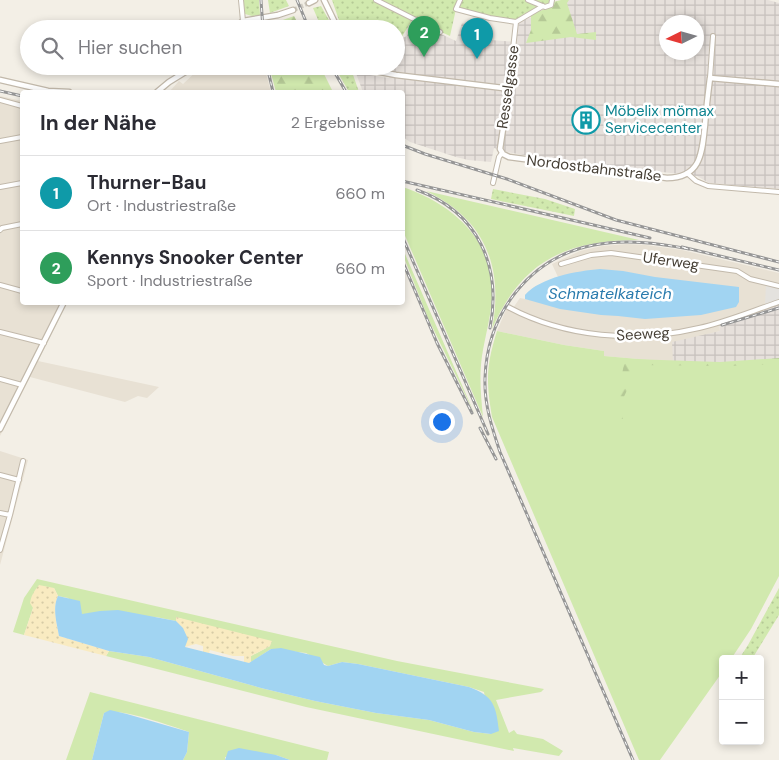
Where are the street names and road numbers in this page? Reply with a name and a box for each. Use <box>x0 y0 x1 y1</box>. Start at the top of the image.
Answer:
street label: Resselgasse <box>492 44 524 130</box>
street label: Nordostbahnstraße <box>525 150 663 186</box>
street label: Uferweg <box>642 247 700 275</box>
street label: Seeweg <box>616 323 670 345</box>

